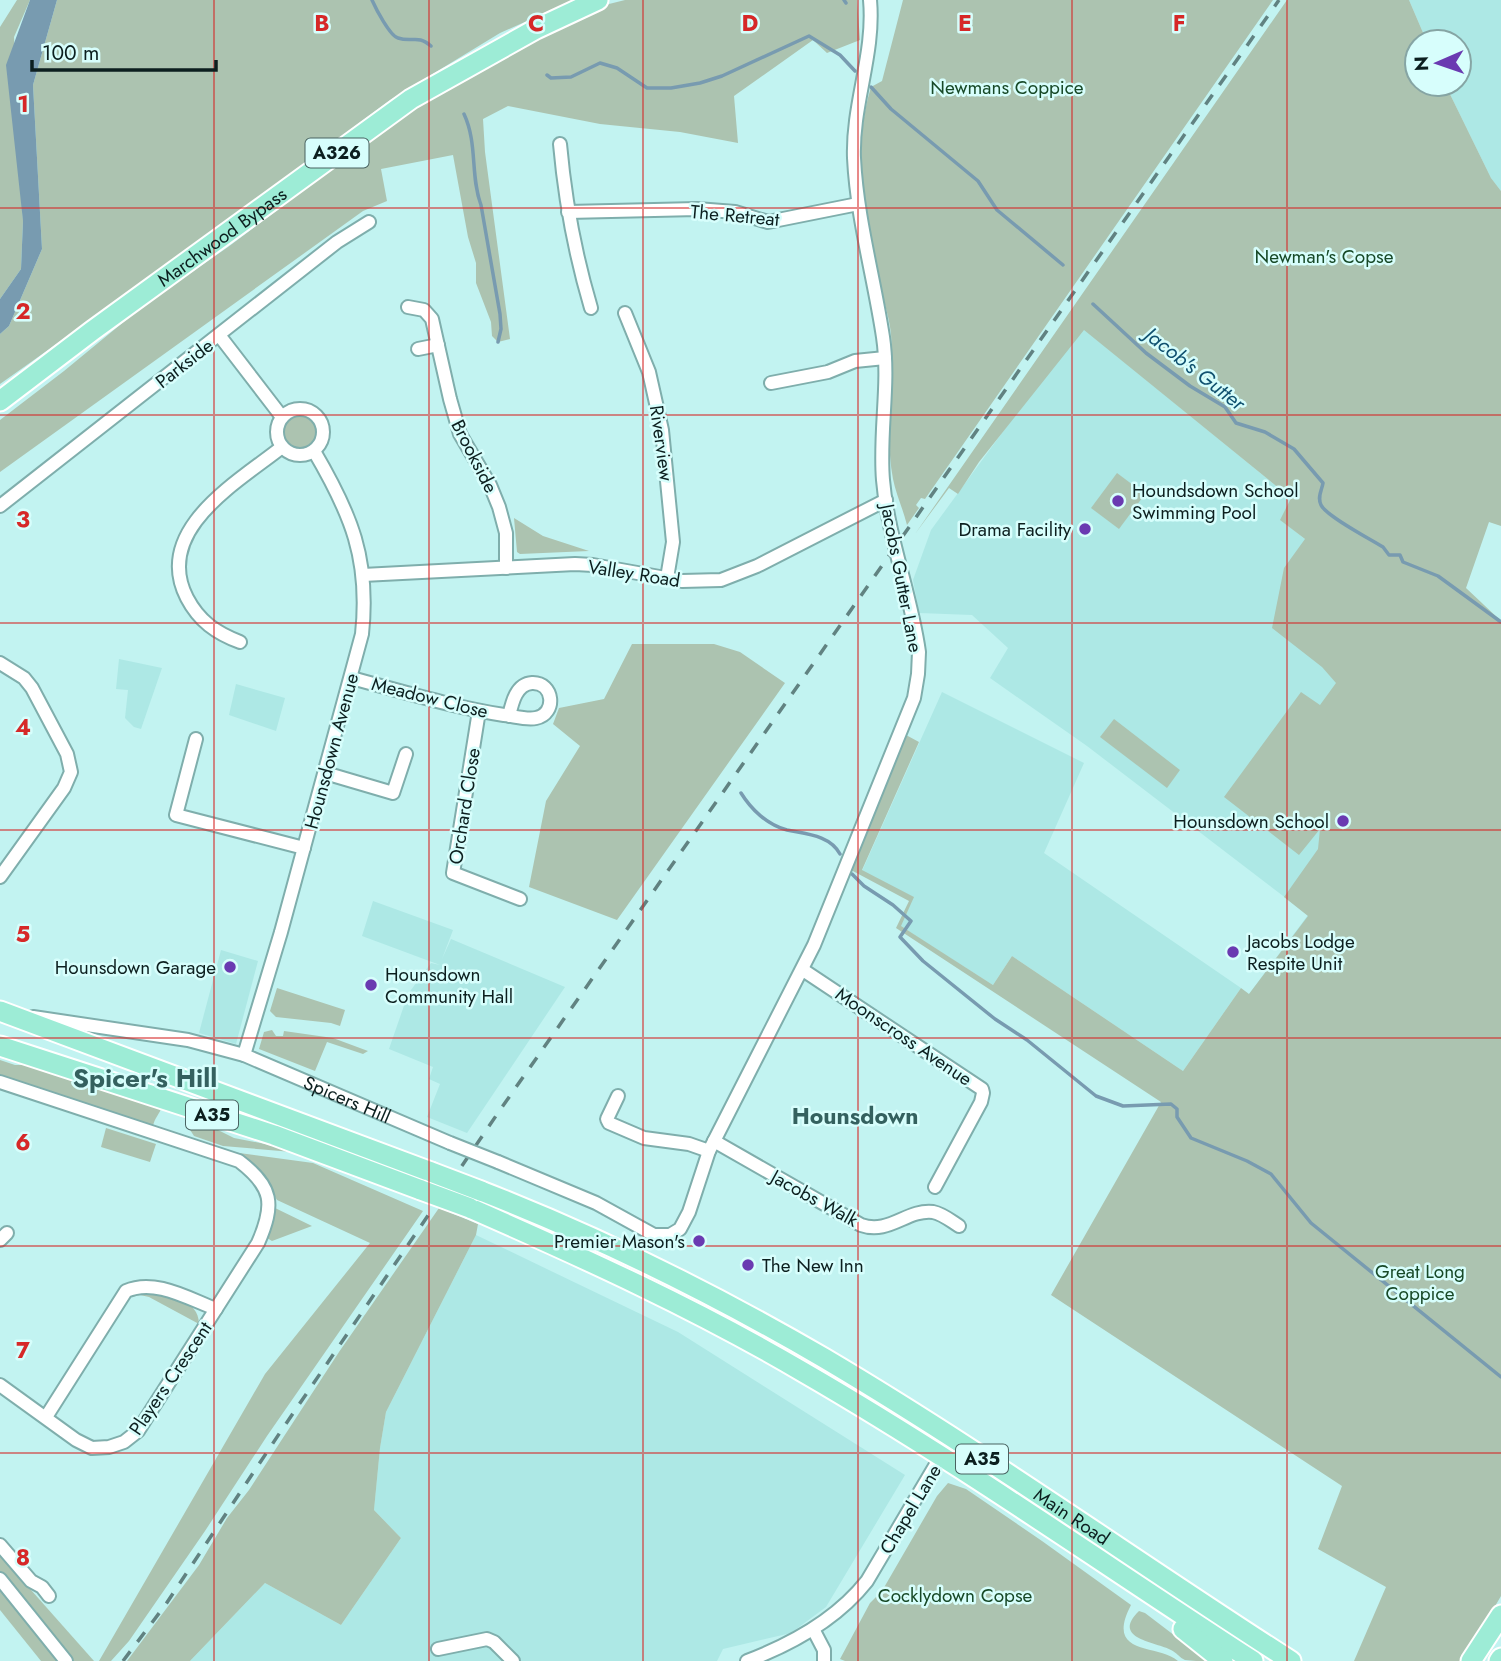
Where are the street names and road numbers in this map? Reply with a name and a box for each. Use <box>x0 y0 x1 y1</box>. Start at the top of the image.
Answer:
road number: A326 <box>306 138 368 168</box>
street label: Marchwood Bypass <box>152 181 292 293</box>
street label: The Retreat <box>689 198 781 233</box>
street label: Parkside <box>150 332 219 395</box>
street label: Riverview <box>643 403 680 483</box>
street label: Brookside <box>445 415 505 498</box>
street label: Jacobs Gutter Lane <box>873 499 929 655</box>
street label: Valley Road <box>586 553 682 594</box>
street label: Hounsdown Avenue <box>298 670 365 832</box>
street label: Meadow Close <box>369 670 491 725</box>
street label: Orchard Close <box>442 746 487 866</box>
street label: Moonscross Avenue <box>830 981 978 1092</box>
street label: Spicers Hill <box>299 1069 395 1130</box>
road number: A35 <box>186 1100 238 1130</box>
street label: Jacobs Walk <box>764 1162 864 1234</box>
street label: Players Crescent <box>122 1316 219 1440</box>
road number: A35 <box>956 1444 1008 1474</box>
street label: Chapel Lane <box>873 1459 948 1559</box>
street label: Main Road <box>1028 1481 1115 1552</box>

